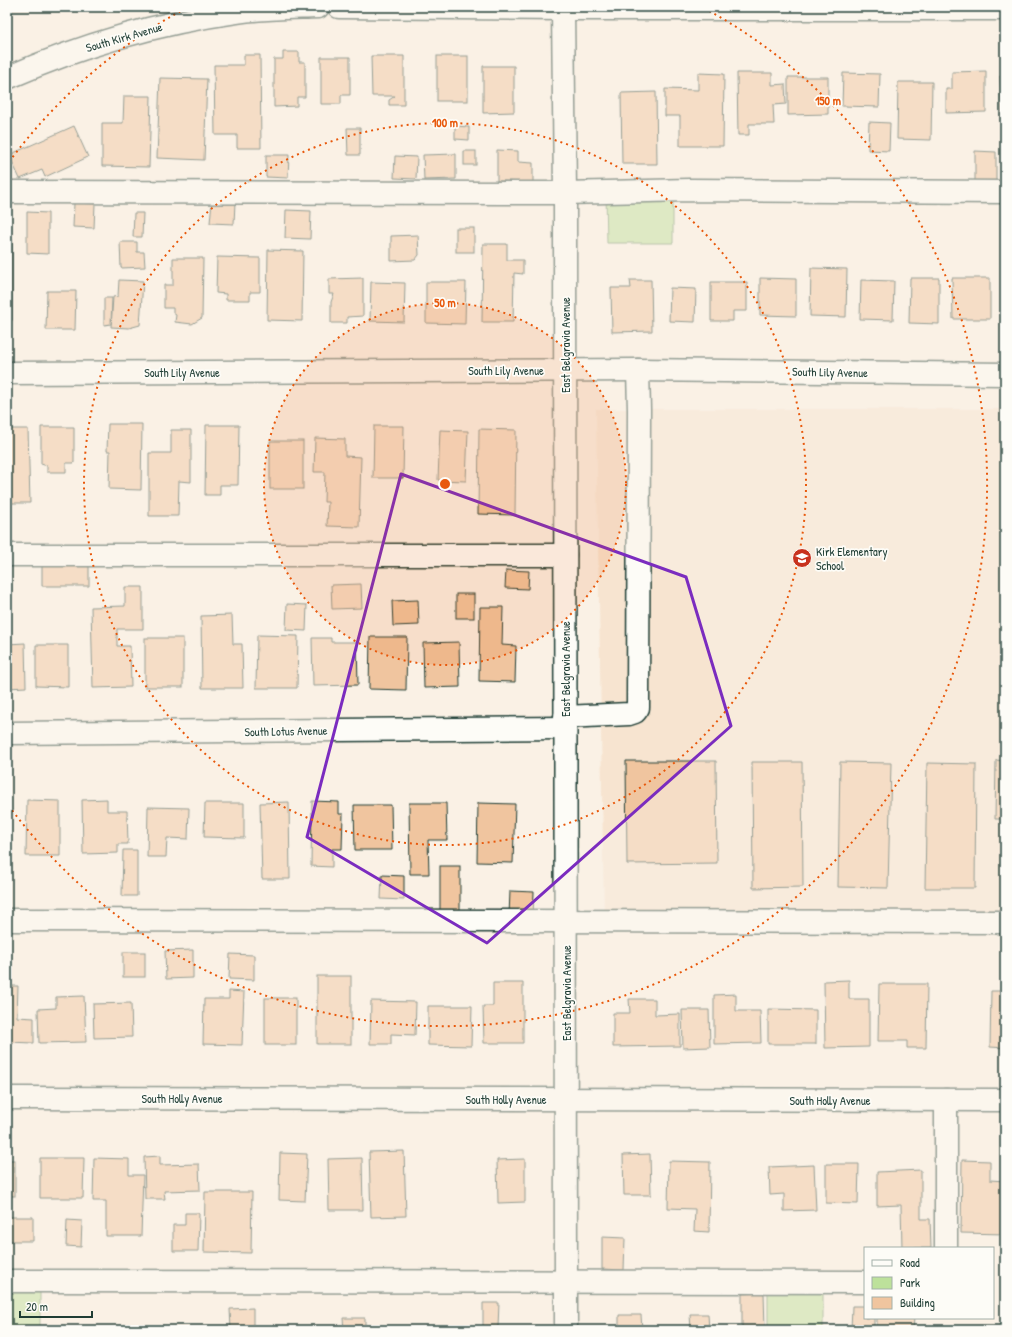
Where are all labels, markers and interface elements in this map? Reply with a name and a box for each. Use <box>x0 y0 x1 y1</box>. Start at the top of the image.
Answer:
street label: South Kirk Avenue <box>84 18 164 56</box>
text: 150 m <box>815 92 841 109</box>
text: 100 m <box>432 114 458 131</box>
text: 50 m <box>434 294 456 311</box>
street label: East Belgravia Avenue <box>557 297 574 393</box>
street label: South Lily Avenue <box>468 362 544 379</box>
street label: South Lily Avenue <box>792 363 868 381</box>
street label: South Lily Avenue <box>144 364 220 381</box>
centre of rings <box>438 477 452 491</box>
place label: Kirk Elementary School <box>816 543 888 574</box>
school or university icon: Kirk Elementary School <box>791 547 813 569</box>
street label: East Belgravia Avenue <box>557 621 574 717</box>
street label: South Lotus Avenue <box>244 722 328 740</box>
street label: East Belgravia Avenue <box>558 945 575 1041</box>
street label: South Holly Avenue <box>142 1090 223 1107</box>
street label: South Holly Avenue <box>466 1091 547 1108</box>
street label: South Holly Avenue <box>790 1092 871 1109</box>
legend <box>864 1247 994 1319</box>
text: Road <box>900 1254 920 1271</box>
text: Park <box>900 1274 920 1291</box>
scale bar <box>20 1293 92 1319</box>
text: Building <box>900 1294 935 1311</box>
text: 20 m <box>26 1298 48 1315</box>

